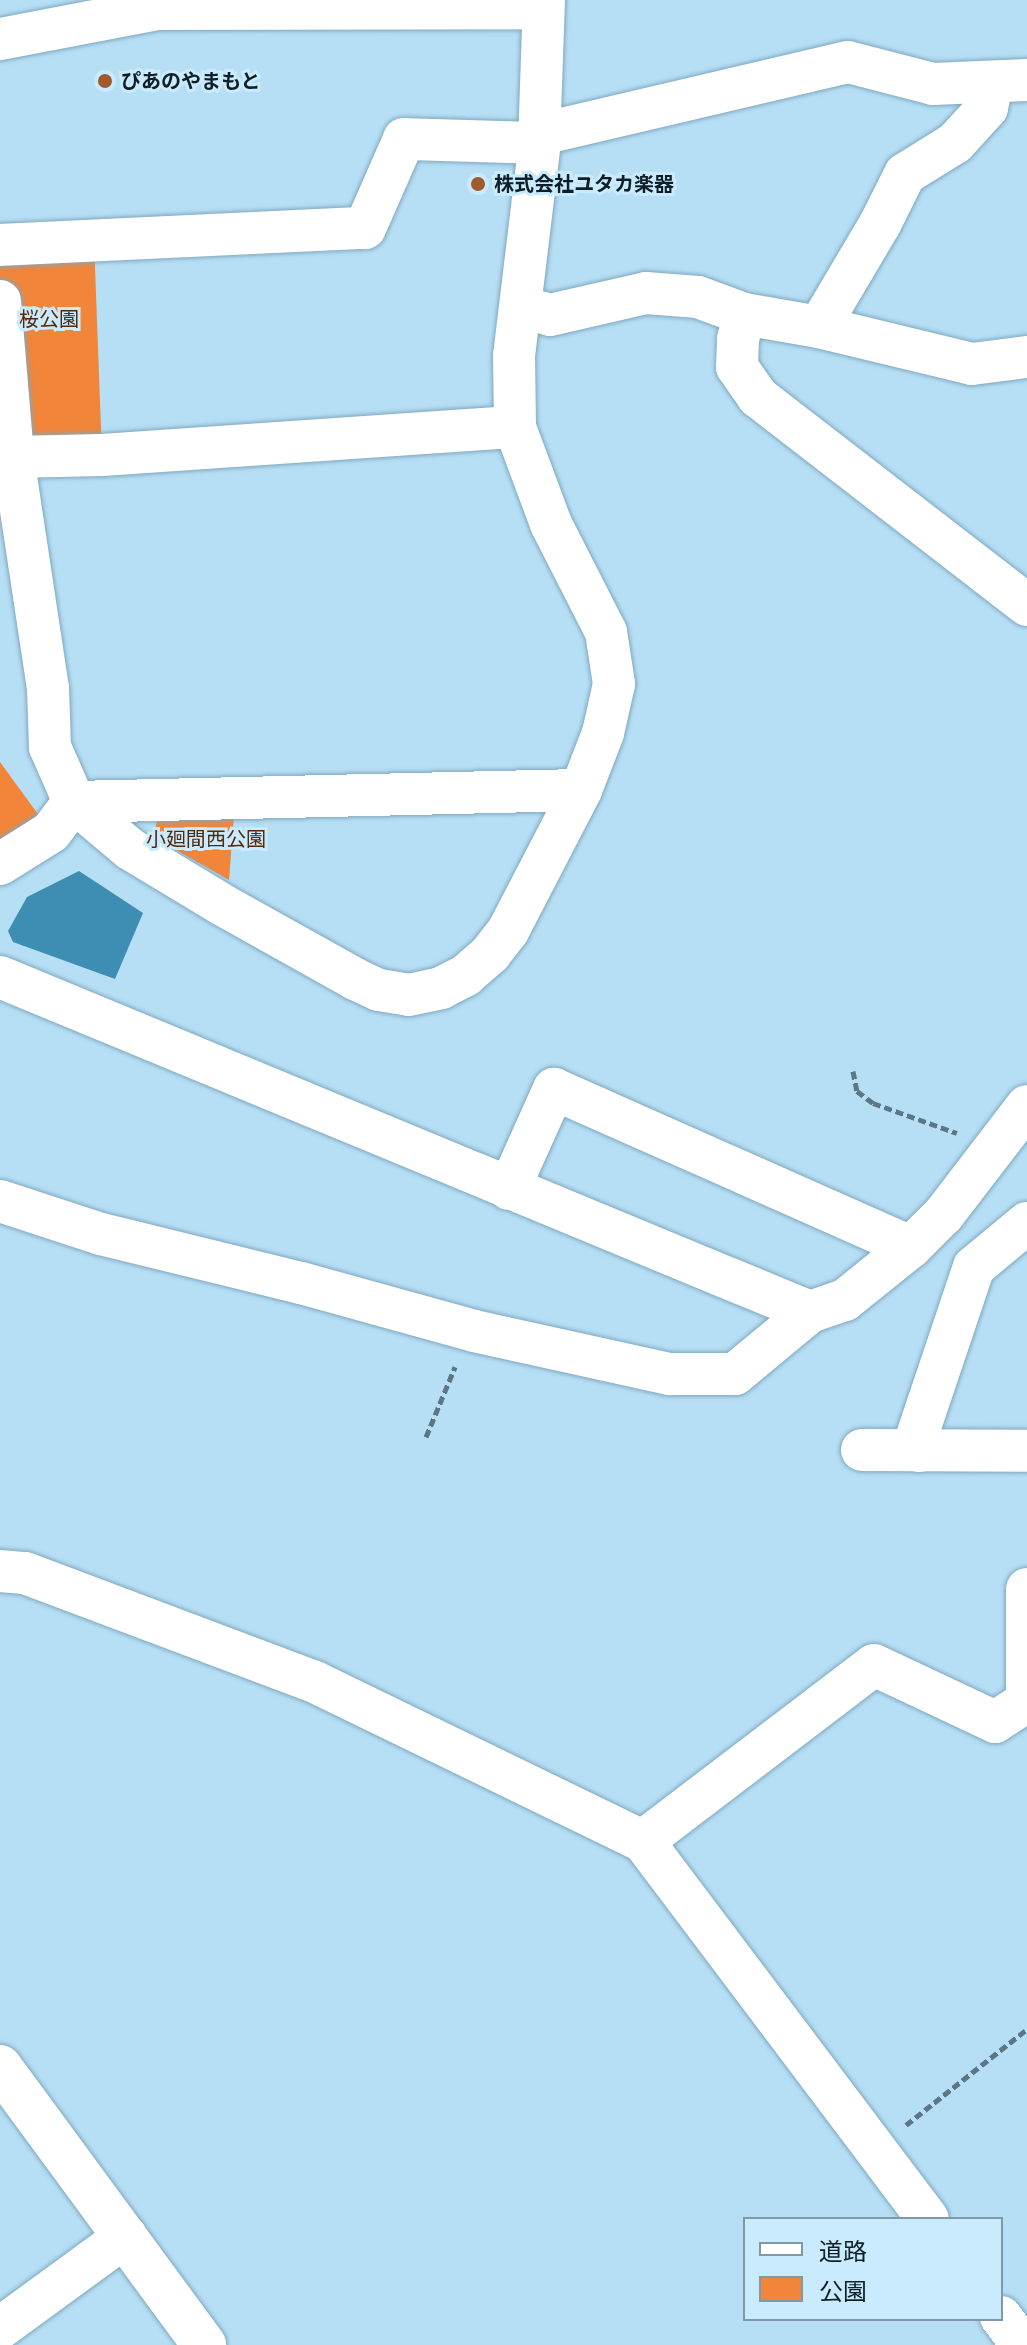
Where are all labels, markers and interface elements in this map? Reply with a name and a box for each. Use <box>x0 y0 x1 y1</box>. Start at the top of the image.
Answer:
place label: ぴあのやまもと <box>121 69 261 93</box>
marker: ぴあのやまもと <box>96 72 114 90</box>
place label: 株式会社ユタカ楽器 <box>494 172 674 196</box>
marker: 株式会社ユタカ楽器 <box>469 175 487 193</box>
park label: 桜公園 <box>19 307 79 331</box>
park label: 小廻間西公園 <box>146 827 266 851</box>
legend <box>743 2217 1003 2321</box>
text: 道路 <box>819 2237 867 2266</box>
text: 公園 <box>819 2277 867 2306</box>

